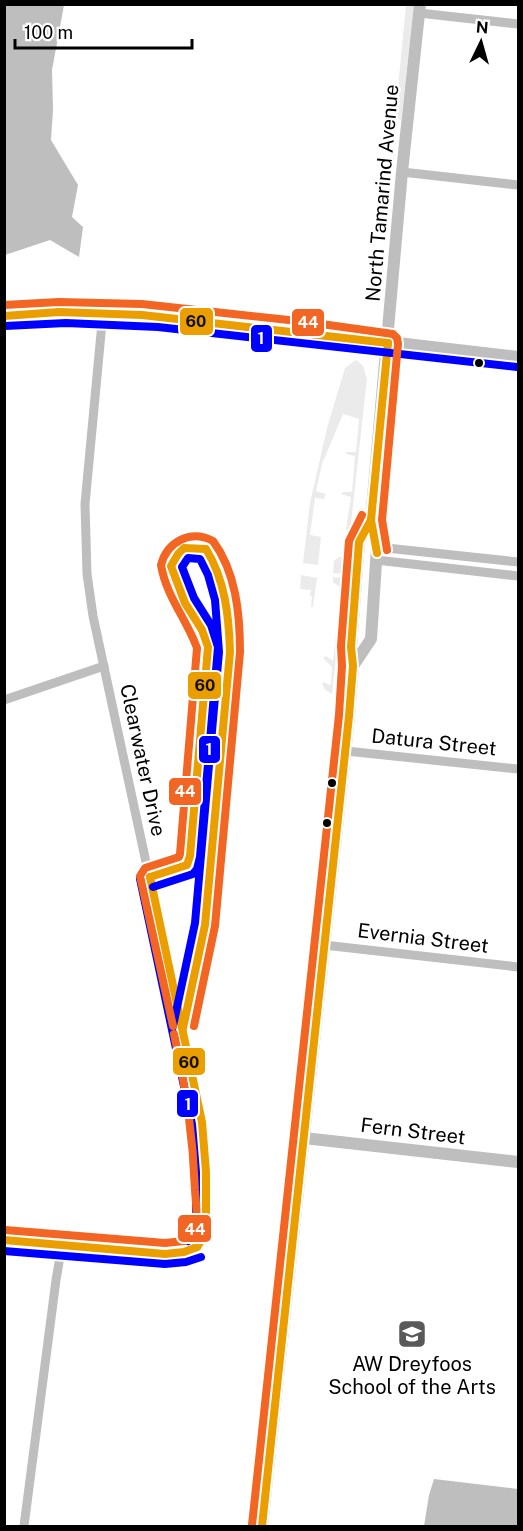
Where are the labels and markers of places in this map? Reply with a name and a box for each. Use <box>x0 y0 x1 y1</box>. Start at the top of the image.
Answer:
unlabelled marker <box>473 357 485 369</box>
unlabelled marker <box>326 777 338 789</box>
unlabelled marker <box>321 817 333 829</box>
school or university icon: AW Dreyfoos School of the Arts <box>396 1318 428 1350</box>
place label: AW Dreyfoos School of the Arts <box>328 1352 496 1399</box>

